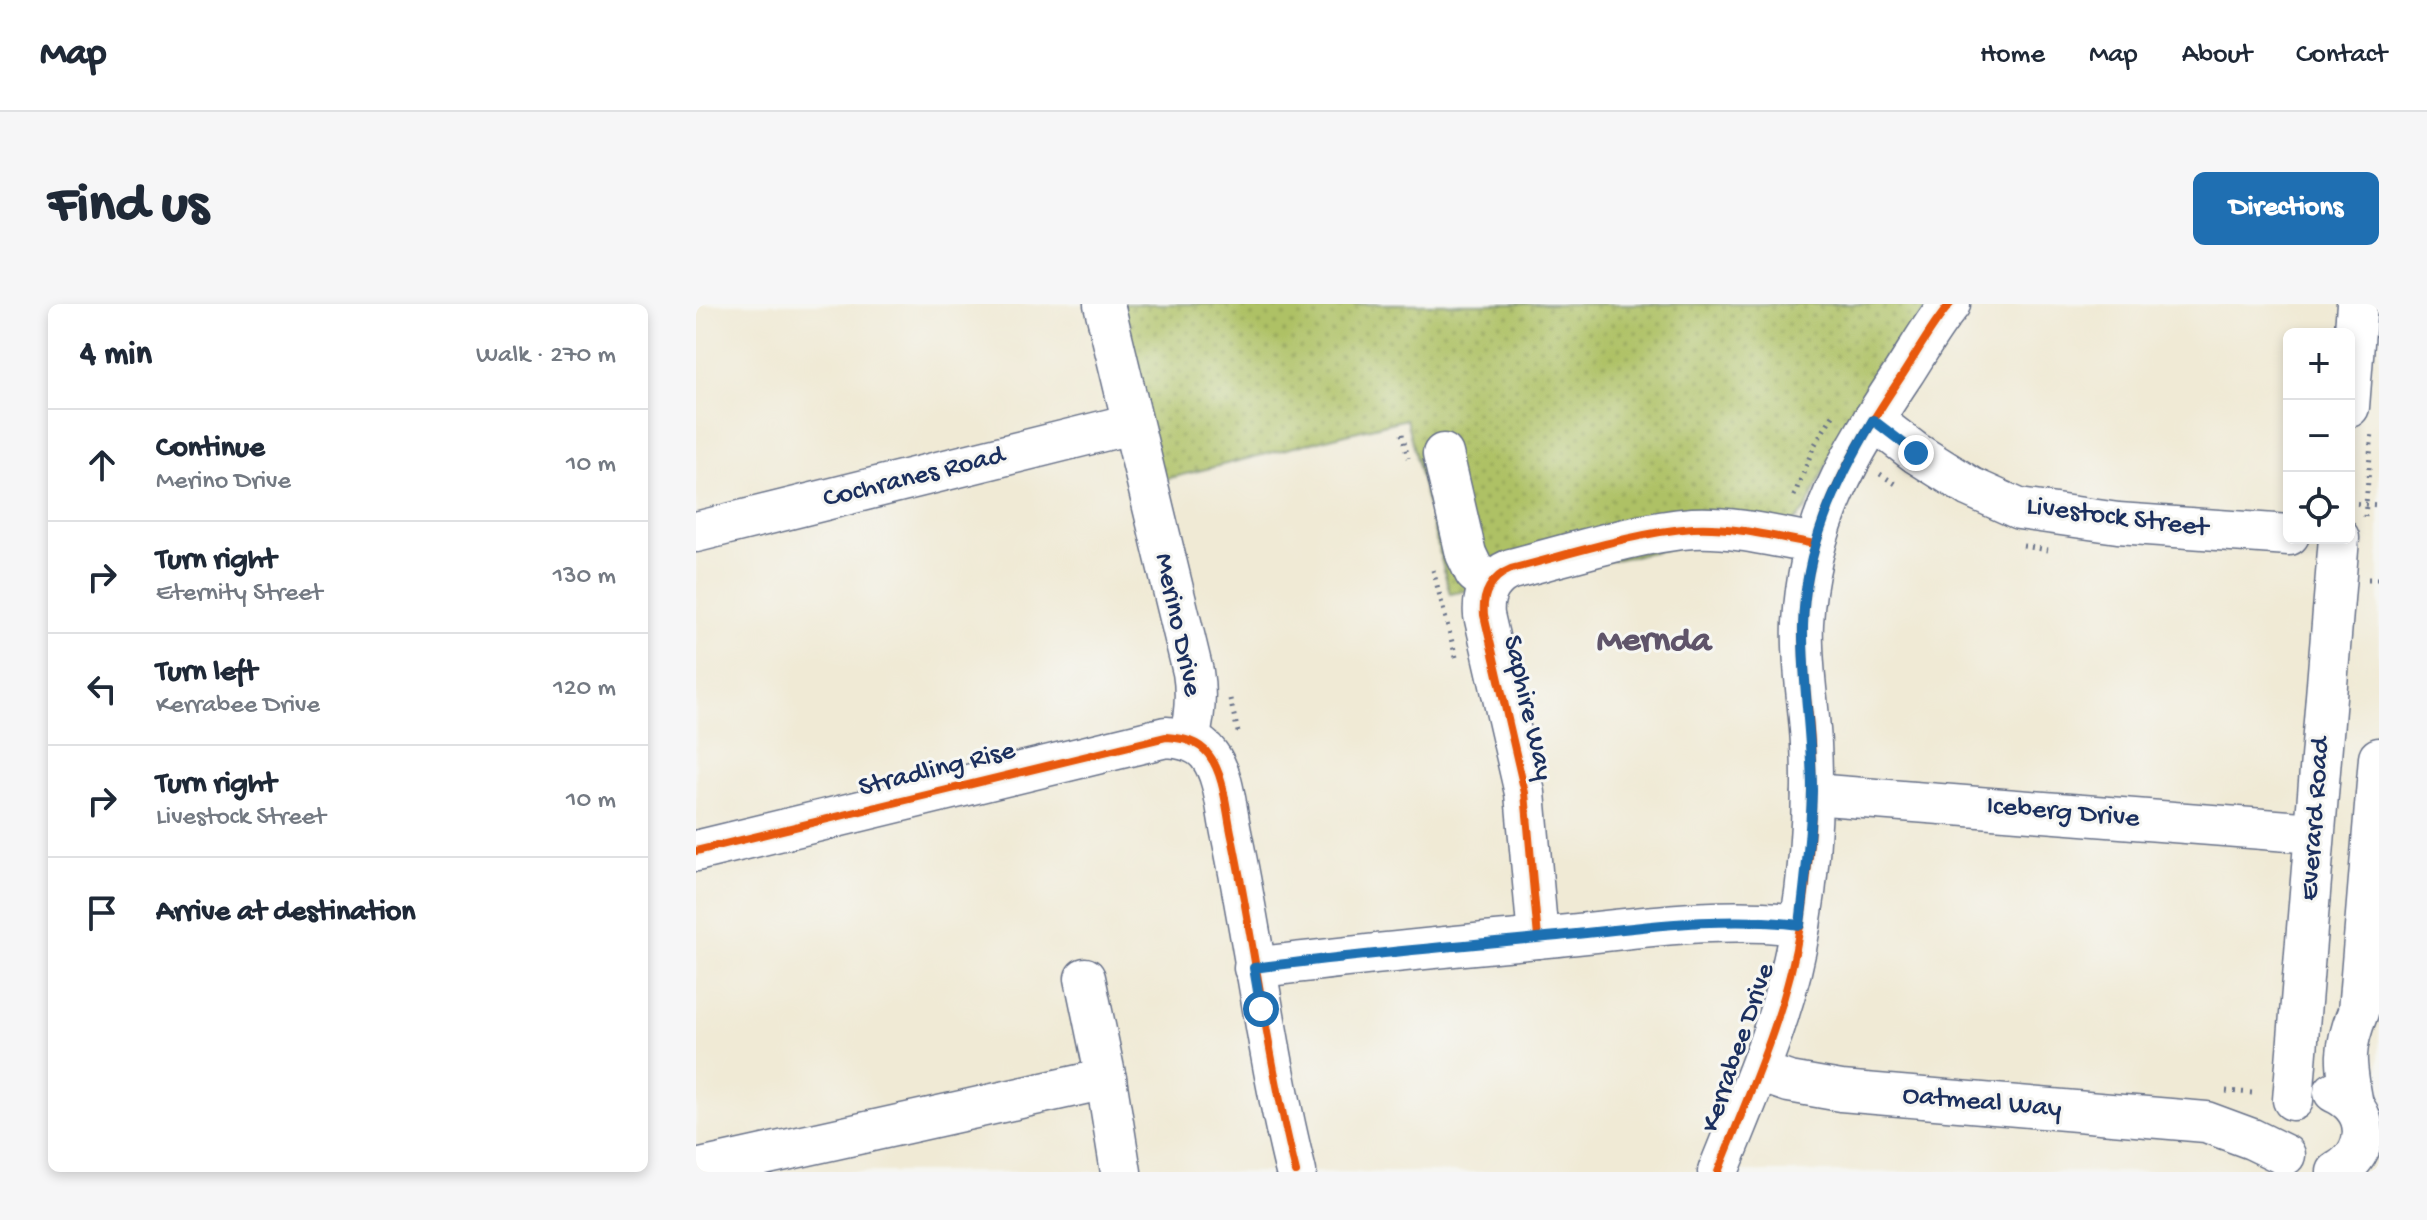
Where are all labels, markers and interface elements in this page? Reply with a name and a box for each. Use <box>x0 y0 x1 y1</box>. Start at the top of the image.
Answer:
text: Map <box>40 33 106 77</box>
text: Home <box>1980 39 2045 72</box>
text: Map <box>2089 39 2138 72</box>
text: About <box>2182 39 2252 72</box>
text: Contact <box>2296 39 2387 72</box>
button: Directions <box>2193 172 2379 245</box>
text: Find us <box>48 175 208 241</box>
map controls <box>2283 328 2355 544</box>
button: + <box>2283 328 2355 400</box>
text: 4 min <box>80 336 152 376</box>
text: Walk · 270 m <box>476 341 616 372</box>
button: − <box>2283 400 2355 472</box>
text: Continue <box>156 432 265 467</box>
route end <box>1898 435 1934 471</box>
street label: Cochranes Road <box>820 439 1011 516</box>
icon: ahead <box>80 443 124 487</box>
text: 10 m <box>566 450 616 481</box>
text: Merino Drive <box>156 467 291 498</box>
button: locate <box>2283 472 2355 544</box>
street label: Livestock Street <box>2024 490 2212 546</box>
text: Turn right <box>156 544 276 579</box>
street label: Merino Drive <box>1146 550 1208 700</box>
icon: right <box>80 555 124 599</box>
text: 130 m <box>553 562 616 593</box>
text: Eternity Street <box>156 579 322 610</box>
district label: Mernda <box>1597 621 1713 664</box>
street label: Saphire Way <box>1494 632 1560 784</box>
text: Turn left <box>156 656 257 691</box>
icon: left <box>80 667 124 711</box>
text: 120 m <box>553 674 616 705</box>
text: Kerrabee Drive <box>156 691 320 722</box>
street label: Everard Road <box>2294 734 2338 902</box>
street label: Stradling Rise <box>855 735 1019 805</box>
text: Turn right <box>156 768 276 803</box>
icon: right <box>80 779 124 823</box>
text: 10 m <box>566 786 616 817</box>
street label: Iceberg Drive <box>1985 790 2141 836</box>
text: Livestock Street <box>156 803 326 834</box>
icon: arrive <box>80 891 124 935</box>
text: Arrive at destination <box>156 896 416 931</box>
street label: Kerrabee Drive <box>1695 959 1784 1137</box>
route start <box>1243 991 1279 1027</box>
street label: Oatmeal Way <box>1901 1080 2063 1126</box>

